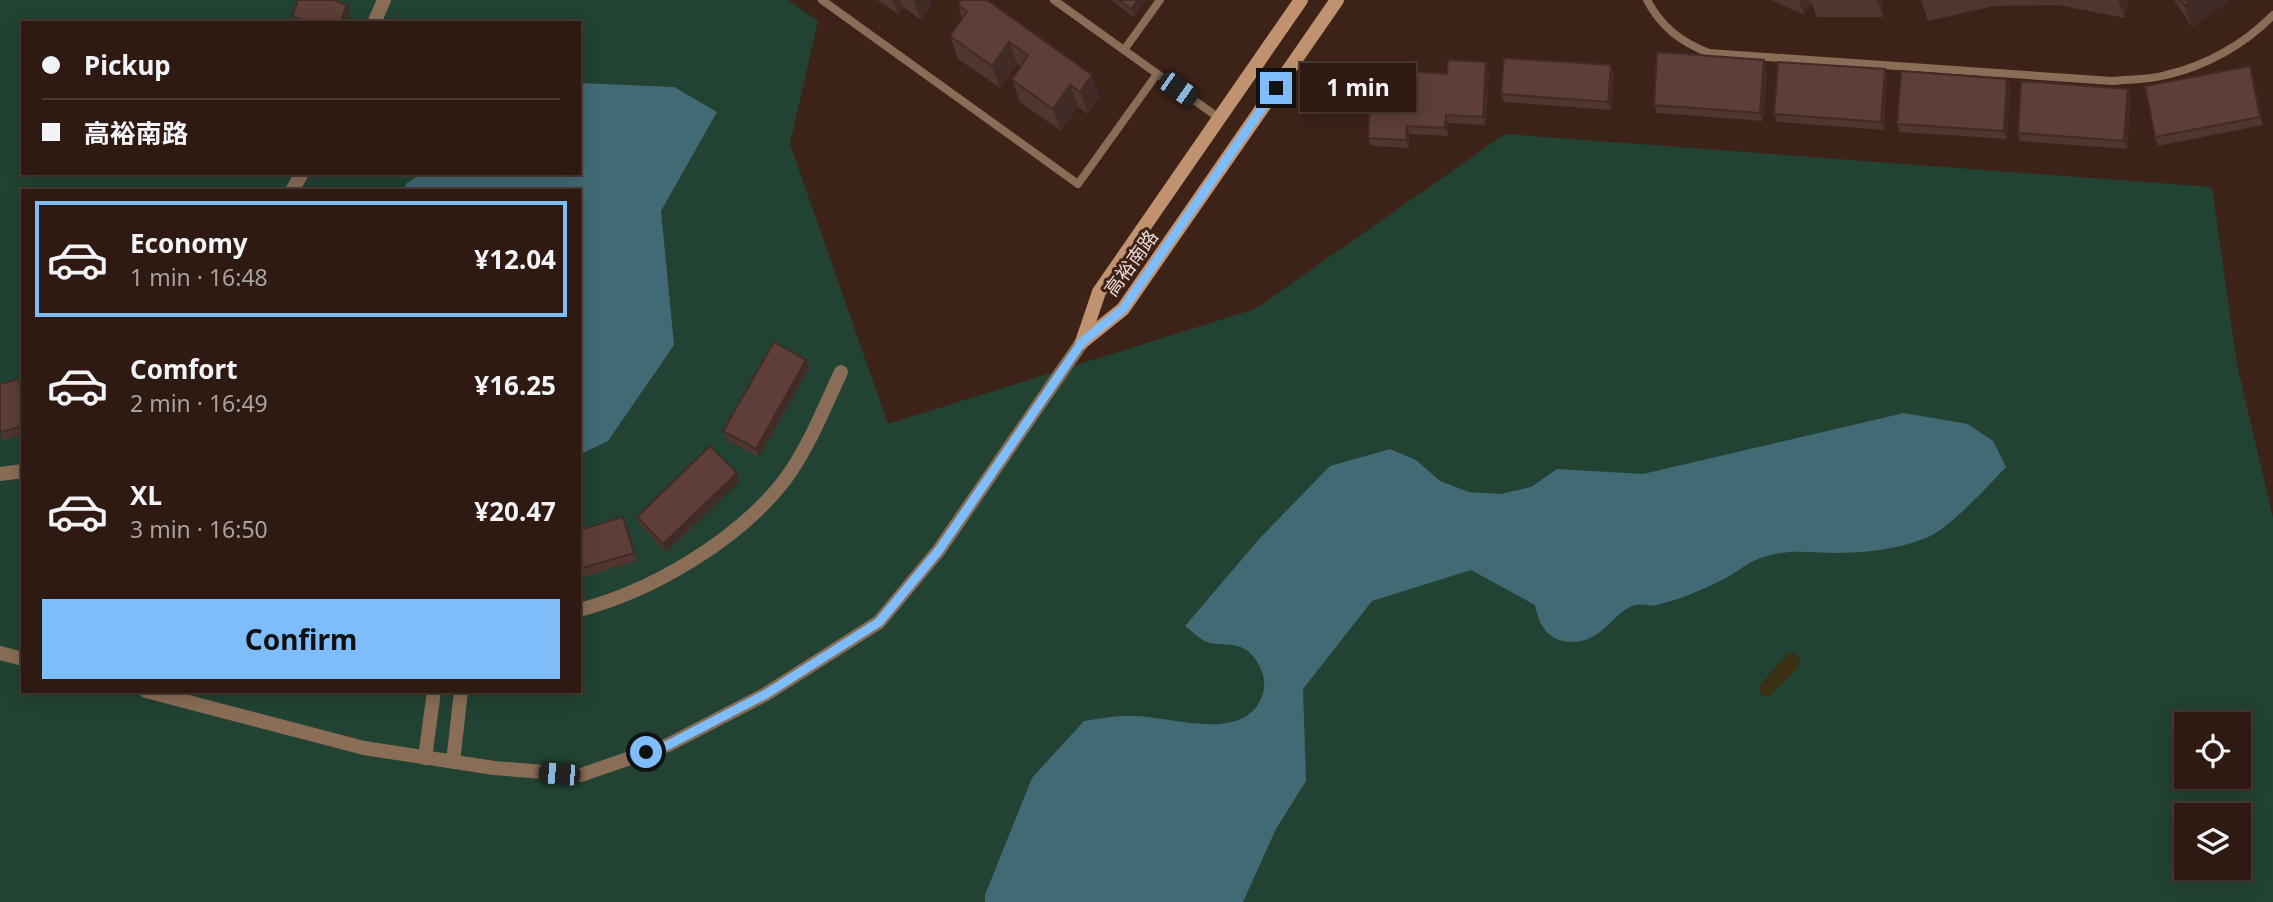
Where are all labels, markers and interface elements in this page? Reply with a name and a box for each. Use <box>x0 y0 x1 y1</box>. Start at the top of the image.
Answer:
text: Pickup <box>84 47 171 83</box>
callout: 1 min <box>1300 64 1416 112</box>
car <box>1155 68 1202 110</box>
text: 1 min <box>1326 71 1390 103</box>
route end <box>1260 72 1292 104</box>
text: 高裕南路 <box>84 115 188 151</box>
text: Economy <box>130 225 248 261</box>
street label: 高裕南路 <box>1098 225 1164 301</box>
icon: car <box>46 228 109 291</box>
text: ¥12.04 <box>474 241 556 277</box>
text: 1 min · 16:48 <box>130 261 268 293</box>
text: Comfort <box>130 351 238 387</box>
icon: car <box>46 354 109 417</box>
text: ¥16.25 <box>474 367 556 403</box>
text: 2 min · 16:49 <box>130 387 268 419</box>
text: XL <box>130 477 162 513</box>
icon: car <box>46 480 109 543</box>
text: ¥20.47 <box>474 493 556 529</box>
text: 3 min · 16:50 <box>130 513 268 545</box>
button: Confirm <box>42 599 560 679</box>
map controls <box>2174 712 2251 880</box>
button: locate <box>2174 712 2251 789</box>
route start <box>630 736 662 768</box>
car <box>538 762 581 786</box>
button: layers <box>2174 803 2251 880</box>

